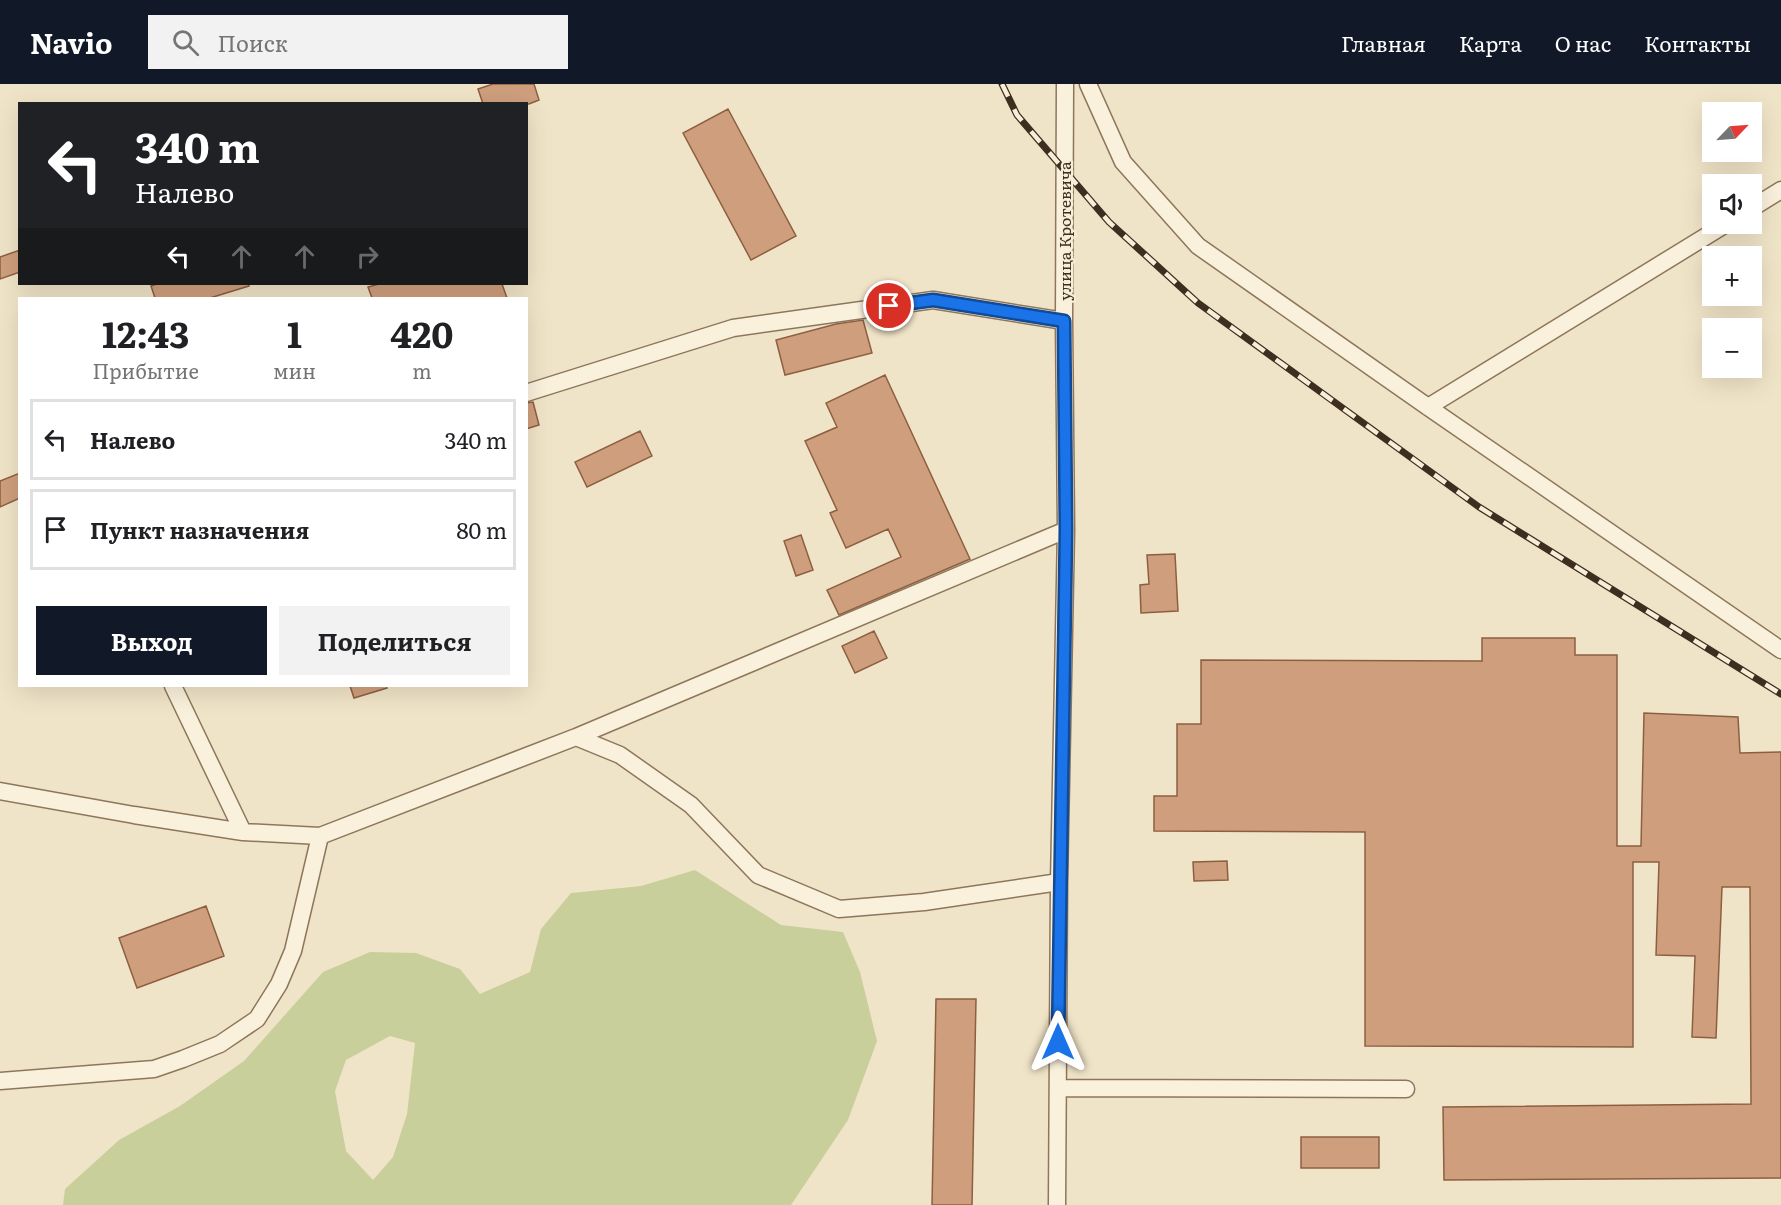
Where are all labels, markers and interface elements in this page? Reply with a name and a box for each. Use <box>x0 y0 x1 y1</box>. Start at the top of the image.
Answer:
search box <box>148 15 568 69</box>
text: Navio <box>30 21 112 63</box>
icon: search <box>169 26 202 59</box>
text: Поиск <box>217 26 288 59</box>
text: Главная <box>1341 27 1426 58</box>
text: Карта <box>1459 27 1522 58</box>
text: О нас <box>1555 27 1611 58</box>
text: Контакты <box>1644 27 1751 58</box>
north arrow <box>1702 102 1762 162</box>
map controls <box>1702 102 1762 378</box>
text: 340 m <box>135 114 260 176</box>
icon: left <box>36 126 114 204</box>
street label: улица Кротевича <box>1052 161 1076 301</box>
text: Налево <box>135 171 234 211</box>
button: sound <box>1702 174 1762 234</box>
icon: left <box>162 240 195 273</box>
icon: ahead <box>225 240 258 273</box>
icon: ahead <box>288 240 321 273</box>
icon: right <box>351 240 384 273</box>
button: + <box>1702 246 1762 306</box>
pin <box>863 280 914 331</box>
icon: arrive <box>872 289 905 322</box>
text: 12:43 <box>102 306 189 359</box>
text: 1 <box>287 306 302 359</box>
text: 420 <box>390 306 454 359</box>
button: − <box>1702 318 1762 378</box>
text: Прибытие <box>92 355 199 385</box>
text: мин <box>273 355 316 385</box>
text: m <box>412 355 432 385</box>
icon: left <box>39 423 72 456</box>
text: Налево <box>90 423 175 456</box>
text: 340 m <box>445 423 507 456</box>
icon: arrive <box>39 513 72 546</box>
text: Пункт назначения <box>90 513 309 546</box>
text: 80 m <box>456 513 507 546</box>
button: Выход <box>36 606 267 675</box>
button: Поделиться <box>279 606 510 675</box>
position arrow <box>1026 1010 1090 1074</box>

